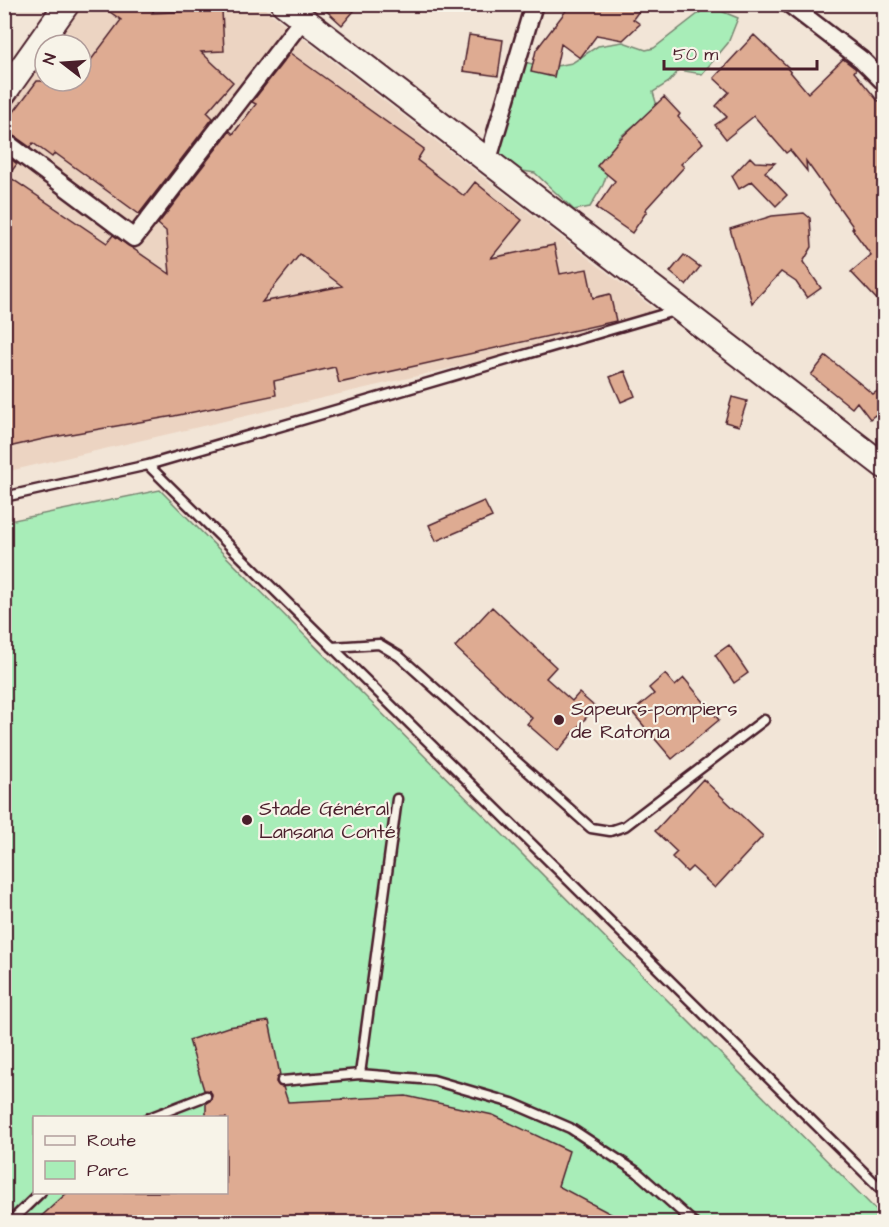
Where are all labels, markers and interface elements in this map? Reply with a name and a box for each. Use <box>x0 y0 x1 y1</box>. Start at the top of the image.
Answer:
north arrow <box>33 33 93 93</box>
scale bar <box>664 33 817 71</box>
text: 50 m <box>673 42 718 67</box>
text: N <box>38 51 62 67</box>
place label: Sapeurs-pompiers de Ratoma <box>571 695 737 746</box>
marker: Sapeurs-pompiers de Ratoma <box>552 713 566 727</box>
place label: Stade Général Lansana Conté <box>259 795 396 846</box>
marker: Stade Général Lansana Conté <box>240 813 254 827</box>
legend <box>33 1116 228 1194</box>
text: Route <box>87 1128 136 1153</box>
text: Parc <box>87 1158 129 1183</box>

